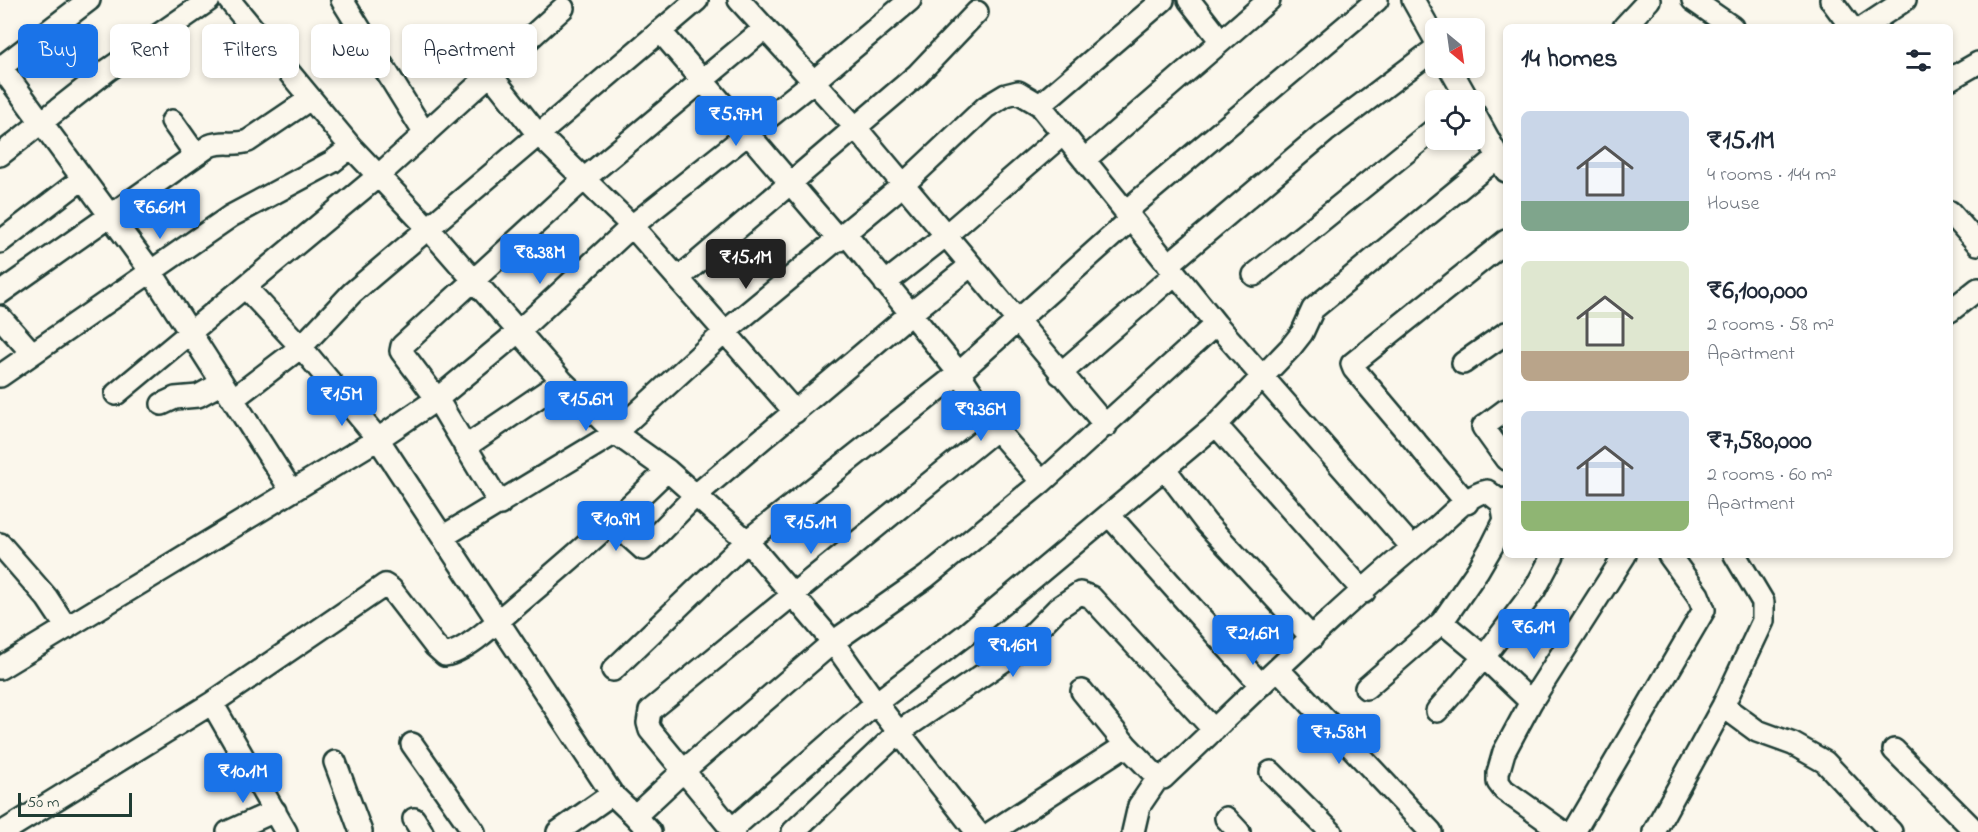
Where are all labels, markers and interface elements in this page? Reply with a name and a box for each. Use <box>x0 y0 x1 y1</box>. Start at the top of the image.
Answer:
north arrow <box>1425 18 1485 78</box>
map controls <box>1425 18 1485 150</box>
chip: Buy <box>18 24 98 78</box>
chip: Rent <box>110 24 190 78</box>
chip: Filters <box>202 24 299 78</box>
chip: New <box>311 24 390 78</box>
chip: Apartment <box>402 24 537 78</box>
text: 14 homes <box>1521 41 1617 79</box>
icon: filters <box>1902 44 1935 77</box>
button: locate <box>1425 90 1485 150</box>
pin: ₹5.97M <box>687 96 785 147</box>
text: ₹5.97M <box>709 101 763 130</box>
text: ₹15.1M <box>1707 123 1775 161</box>
icon: home <box>1569 135 1641 207</box>
text: 4 rooms · 144 m² <box>1707 161 1837 190</box>
pin: ₹6.61M <box>111 189 209 240</box>
text: House <box>1707 190 1760 219</box>
text: ₹6.61M <box>134 194 186 223</box>
pin: ₹8.38M <box>491 234 589 285</box>
text: ₹8.38M <box>514 239 566 268</box>
pin: ₹15.1M <box>697 239 795 290</box>
text: ₹15.1M <box>720 244 772 273</box>
text: ₹6,100,000 <box>1707 273 1807 311</box>
icon: home <box>1569 285 1641 357</box>
text: 2 rooms · 58 m² <box>1707 311 1834 340</box>
text: Apartment <box>1707 340 1795 369</box>
pin: ₹15M <box>306 376 378 427</box>
text: ₹15M <box>321 381 363 410</box>
pin: ₹15.6M <box>537 381 635 432</box>
text: ₹15.6M <box>559 386 613 415</box>
pin: ₹9.36M <box>932 391 1030 442</box>
text: ₹9.36M <box>955 396 1007 425</box>
text: ₹7,580,000 <box>1707 423 1812 461</box>
icon: home <box>1569 435 1641 507</box>
text: 2 rooms · 60 m² <box>1707 461 1833 490</box>
text: Apartment <box>1707 490 1795 519</box>
pin: ₹10.9M <box>567 501 665 552</box>
pin: ₹15.1M <box>762 504 860 555</box>
text: ₹10.9M <box>591 506 641 535</box>
text: ₹15.1M <box>785 509 837 538</box>
pin: ₹6.1M <box>1492 609 1576 660</box>
text: ₹6.1M <box>1512 614 1556 643</box>
pin: ₹21.6M <box>1204 615 1302 666</box>
text: ₹21.6M <box>1226 620 1280 649</box>
pin: ₹9.16M <box>964 627 1062 678</box>
text: ₹9.16M <box>988 632 1038 661</box>
pin: ₹7.58M <box>1290 714 1388 765</box>
text: ₹7.58M <box>1311 719 1367 748</box>
pin: ₹10.1M <box>194 753 292 804</box>
text: ₹10.1M <box>218 758 268 787</box>
scale bar <box>18 790 132 818</box>
text: 50 m <box>27 791 59 815</box>

